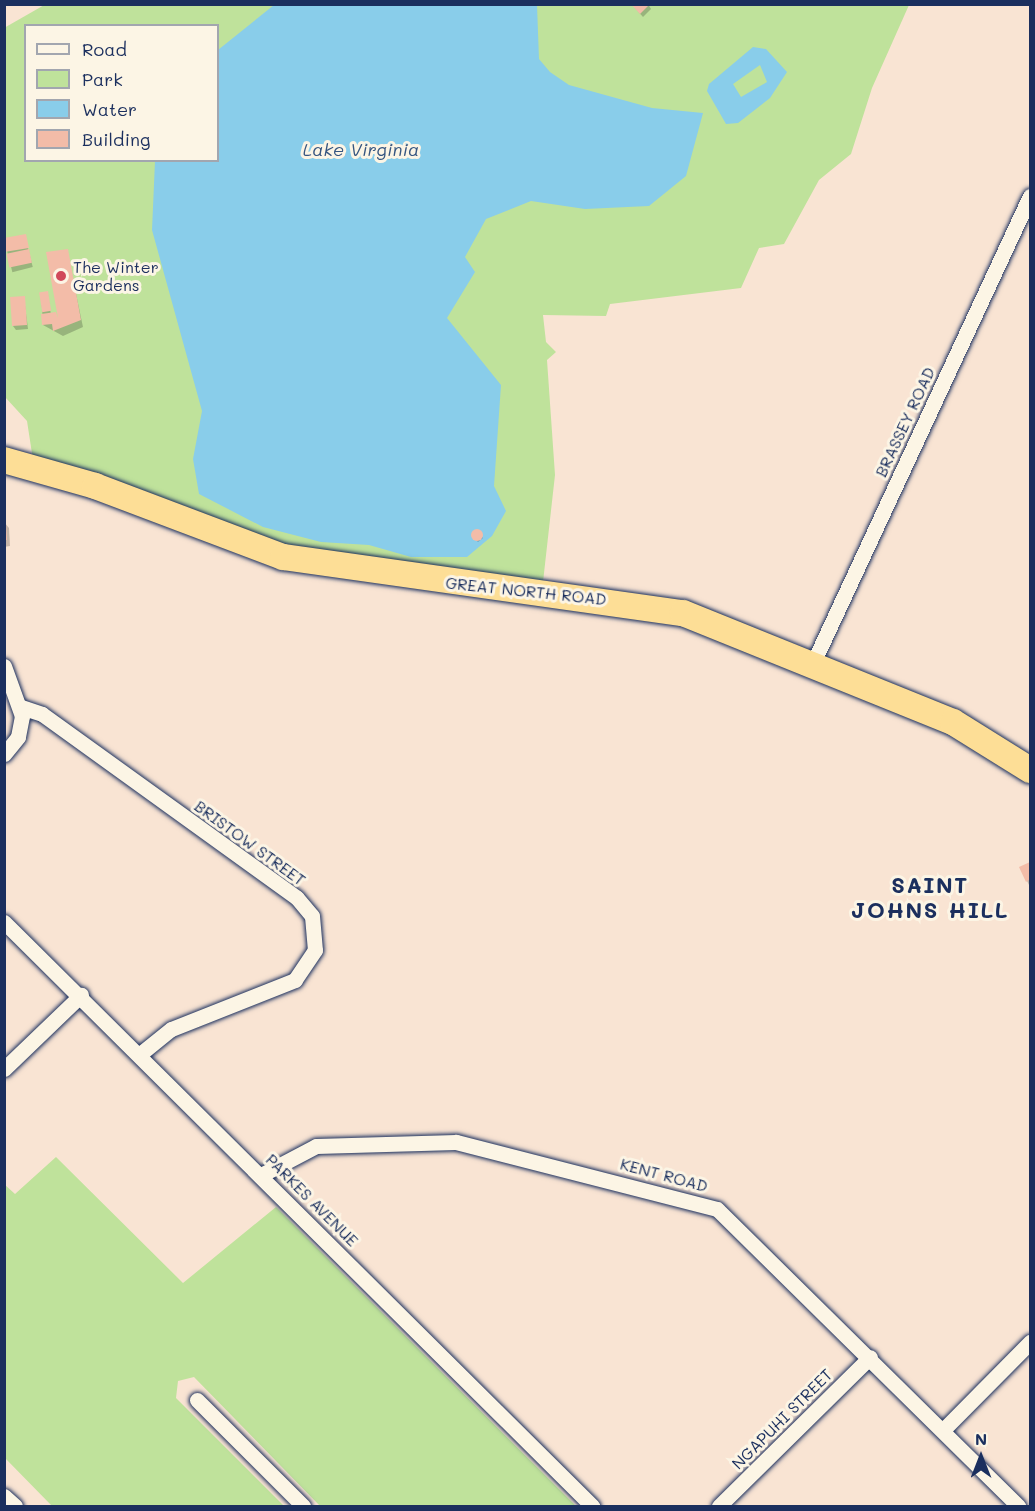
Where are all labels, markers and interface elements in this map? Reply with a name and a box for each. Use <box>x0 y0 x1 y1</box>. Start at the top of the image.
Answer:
legend <box>24 24 219 162</box>
text: Road <box>82 37 127 61</box>
text: Park <box>82 67 123 91</box>
text: Water <box>82 97 137 121</box>
text: Building <box>82 127 150 151</box>
water label: Lake Virginia <box>303 138 419 160</box>
place label: The Winter Gardens <box>73 257 159 295</box>
marker: The Winter Gardens <box>54 269 68 283</box>
street label: BRASSEY ROAD <box>871 364 939 480</box>
street label: GREAT NORTH ROAD <box>445 573 607 609</box>
street label: BRISTOW STREET <box>191 796 309 890</box>
district label: SAINT JOHNS HILL <box>851 871 1009 922</box>
street label: PARKES AVENUE <box>262 1150 362 1250</box>
street label: KENT ROAD <box>618 1154 710 1196</box>
street label: NGAPUHI STREET <box>728 1365 836 1473</box>
north arrow <box>951 1427 1011 1487</box>
text: N <box>975 1428 987 1449</box>

